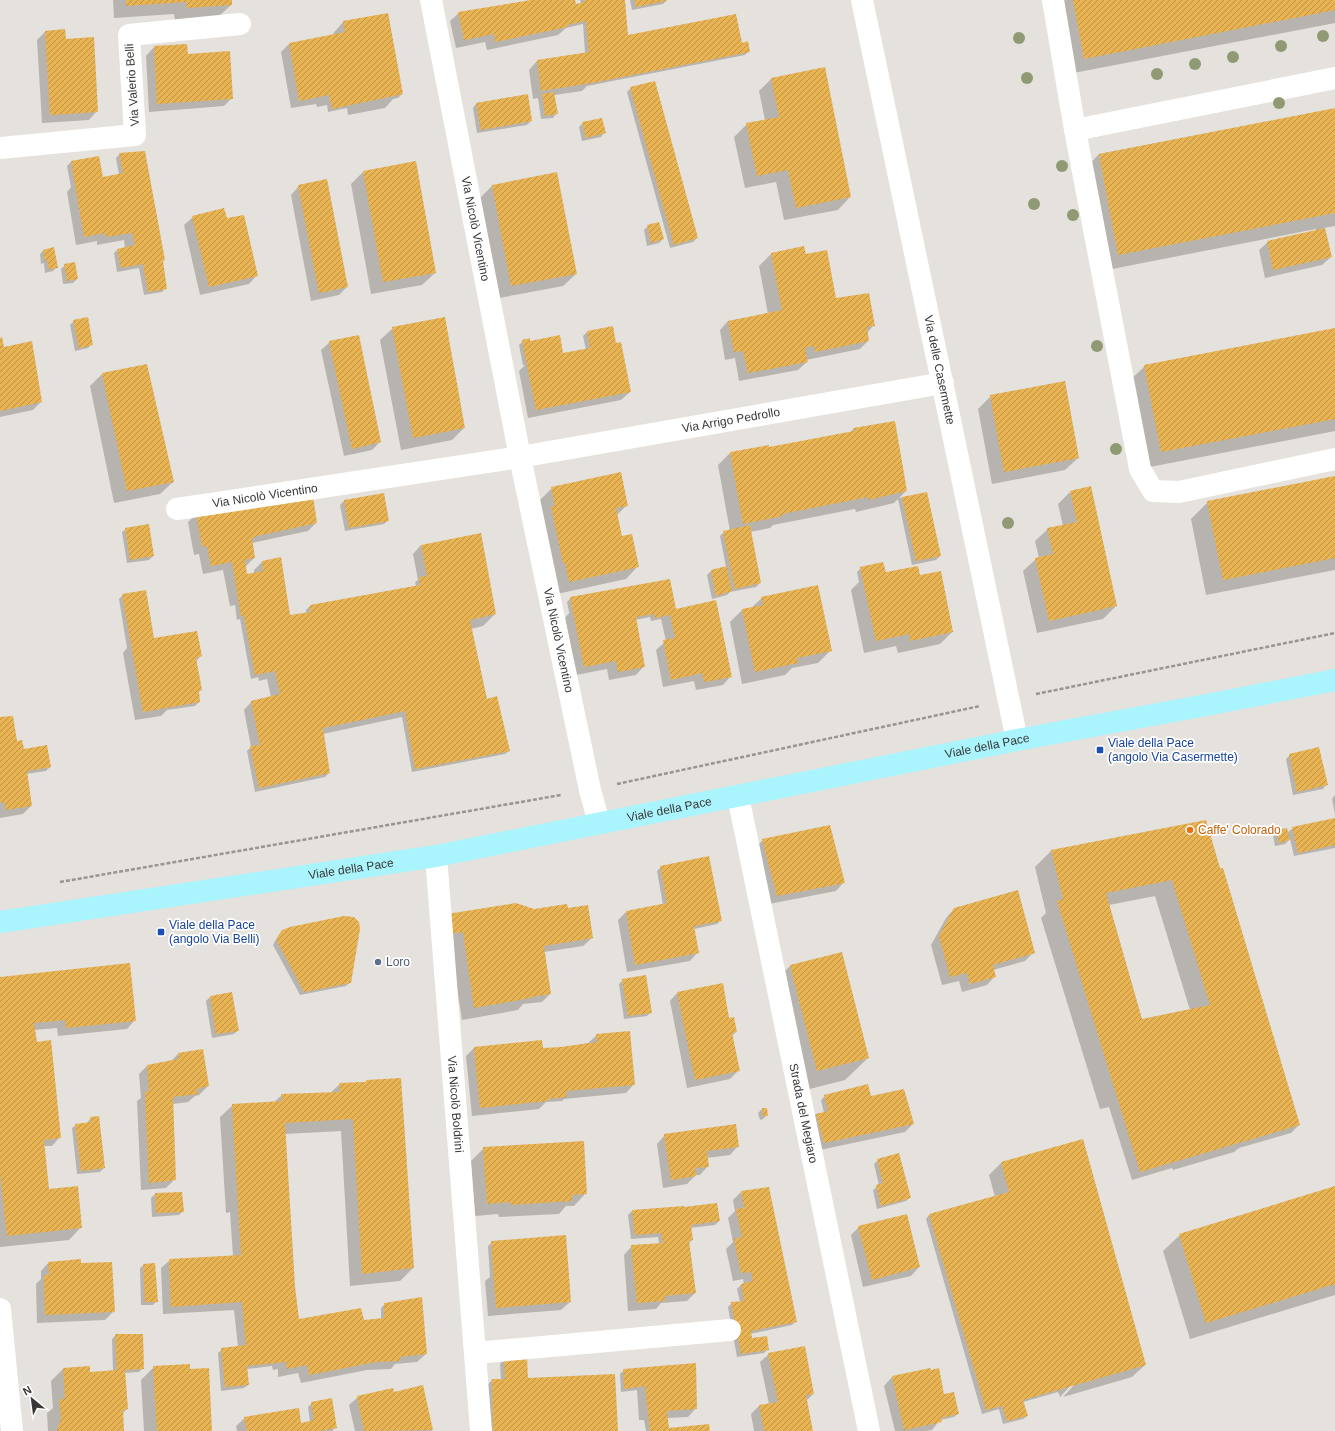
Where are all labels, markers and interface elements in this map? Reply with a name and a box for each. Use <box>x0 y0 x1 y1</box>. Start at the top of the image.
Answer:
street label: Via Valerio Belli <box>122 43 142 127</box>
street label: Via Nicolò Vicentino <box>458 175 493 283</box>
street label: Via delle Casermette <box>921 314 958 426</box>
street label: Via Arrigo Pedrollo <box>681 405 781 436</box>
street label: Via Nicolò Vicentino <box>211 481 319 511</box>
street label: Via Nicolò Vicentino <box>541 587 576 694</box>
street label: Viale della Pace <box>944 731 1031 761</box>
place label: Viale della Pace (angolo Via Casermette) <box>1108 736 1238 764</box>
marker: Viale della Pace (angolo Via Casermette) <box>1095 745 1105 755</box>
street label: Viale della Pace <box>626 794 713 825</box>
place label: Caffe' Colorado <box>1198 823 1281 837</box>
marker: Caffe' Colorado <box>1185 825 1195 835</box>
street label: Viale della Pace <box>307 855 395 882</box>
place label: Viale della Pace (angolo Via Belli) <box>169 918 260 946</box>
marker: Viale della Pace (angolo Via Belli) <box>156 927 166 937</box>
place label: Loro <box>386 955 410 969</box>
marker: Loro <box>373 957 383 967</box>
street label: Via Nicolò Boldrini <box>445 1055 466 1153</box>
street label: Strada del Megiaro <box>786 1062 821 1165</box>
north arrow <box>12 1379 52 1419</box>
text: N <box>21 1383 34 1397</box>

